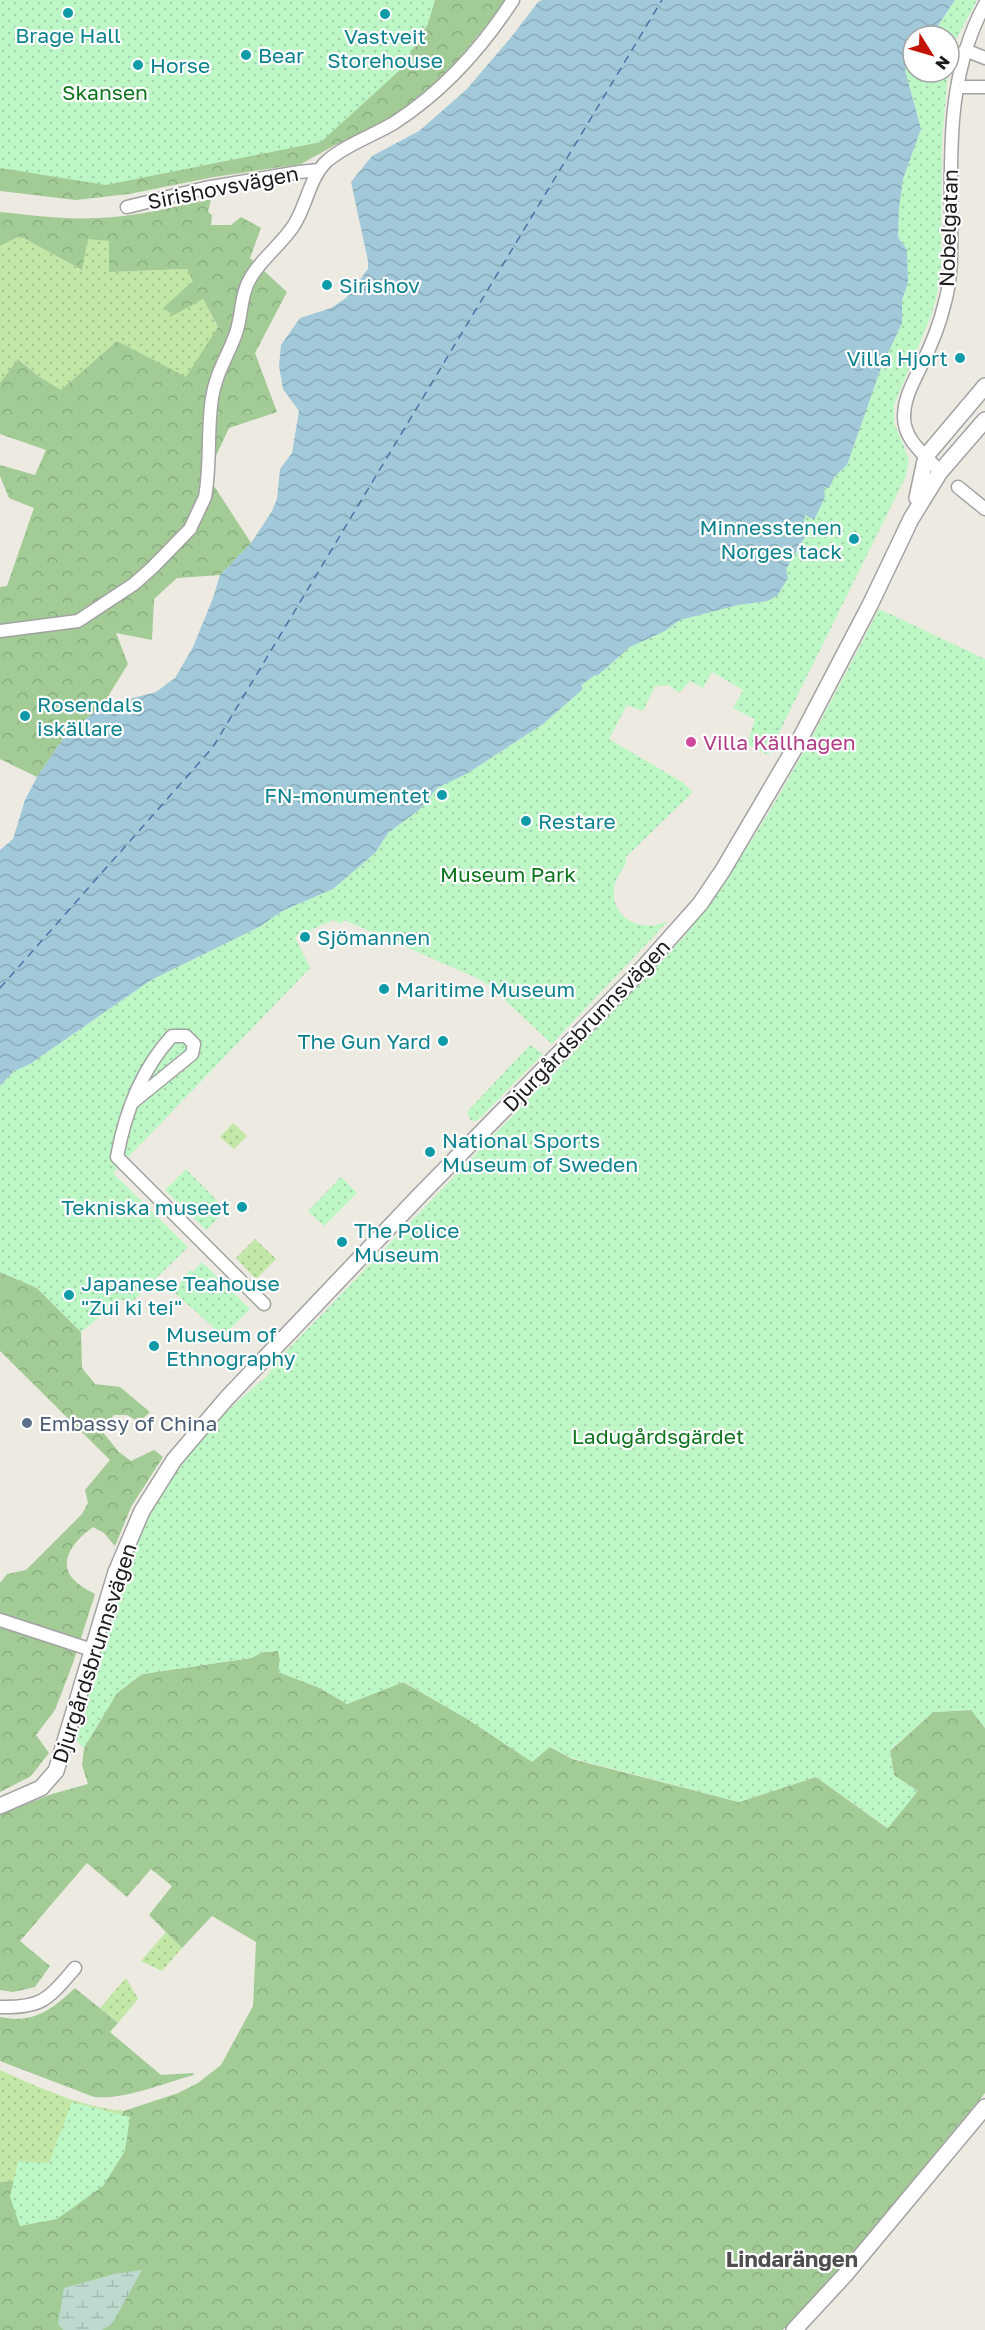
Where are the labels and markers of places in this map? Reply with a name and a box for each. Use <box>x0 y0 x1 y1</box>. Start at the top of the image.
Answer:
marker: Brage Hall <box>61 6 75 20</box>
marker: Vastveit Storehouse <box>378 7 392 21</box>
place label: Brage Hall <box>15 22 121 48</box>
place label: Vastveit Storehouse <box>327 23 443 73</box>
place label: Bear <box>258 42 304 68</box>
marker: Bear <box>239 48 253 62</box>
place label: Horse <box>150 52 210 78</box>
marker: Horse <box>131 58 145 72</box>
place label: Sirishov <box>339 272 420 298</box>
marker: Sirishov <box>320 278 334 292</box>
place label: Villa Hjort <box>847 345 948 371</box>
marker: Villa Hjort <box>953 351 967 365</box>
place label: Minnesstenen Norges tack <box>699 514 842 564</box>
marker: Minnesstenen Norges tack <box>847 532 861 546</box>
place label: Rosendals iskällare <box>37 691 143 741</box>
marker: Rosendals iskällare <box>18 709 32 723</box>
place label: Villa Källhagen <box>703 729 856 755</box>
marker: Villa Källhagen <box>684 735 698 749</box>
place label: FN-monumentet <box>264 782 430 808</box>
marker: FN-monumentet <box>435 788 449 802</box>
place label: Restare <box>538 808 616 834</box>
marker: Restare <box>519 814 533 828</box>
place label: Sjömannen <box>317 924 430 950</box>
marker: Sjömannen <box>298 930 312 944</box>
place label: Maritime Museum <box>396 976 575 1002</box>
marker: Maritime Museum <box>377 982 391 996</box>
place label: The Gun Yard <box>297 1028 431 1054</box>
marker: The Gun Yard <box>436 1034 450 1048</box>
place label: National Sports Museum of Sweden <box>442 1127 638 1177</box>
marker: National Sports Museum of Sweden <box>423 1145 437 1159</box>
place label: Tekniska museet <box>61 1194 230 1220</box>
marker: Tekniska museet <box>235 1200 249 1214</box>
place label: The Police Museum <box>354 1217 459 1267</box>
marker: The Police Museum <box>335 1235 349 1249</box>
place label: Japanese Teahouse "Zui ki tei" <box>81 1270 280 1320</box>
marker: Japanese Teahouse "Zui ki tei" <box>62 1288 76 1302</box>
place label: Museum of Ethnography <box>166 1321 296 1371</box>
marker: Museum of Ethnography <box>147 1339 161 1353</box>
place label: Embassy of China <box>39 1410 217 1436</box>
marker: Embassy of China <box>20 1416 34 1430</box>

